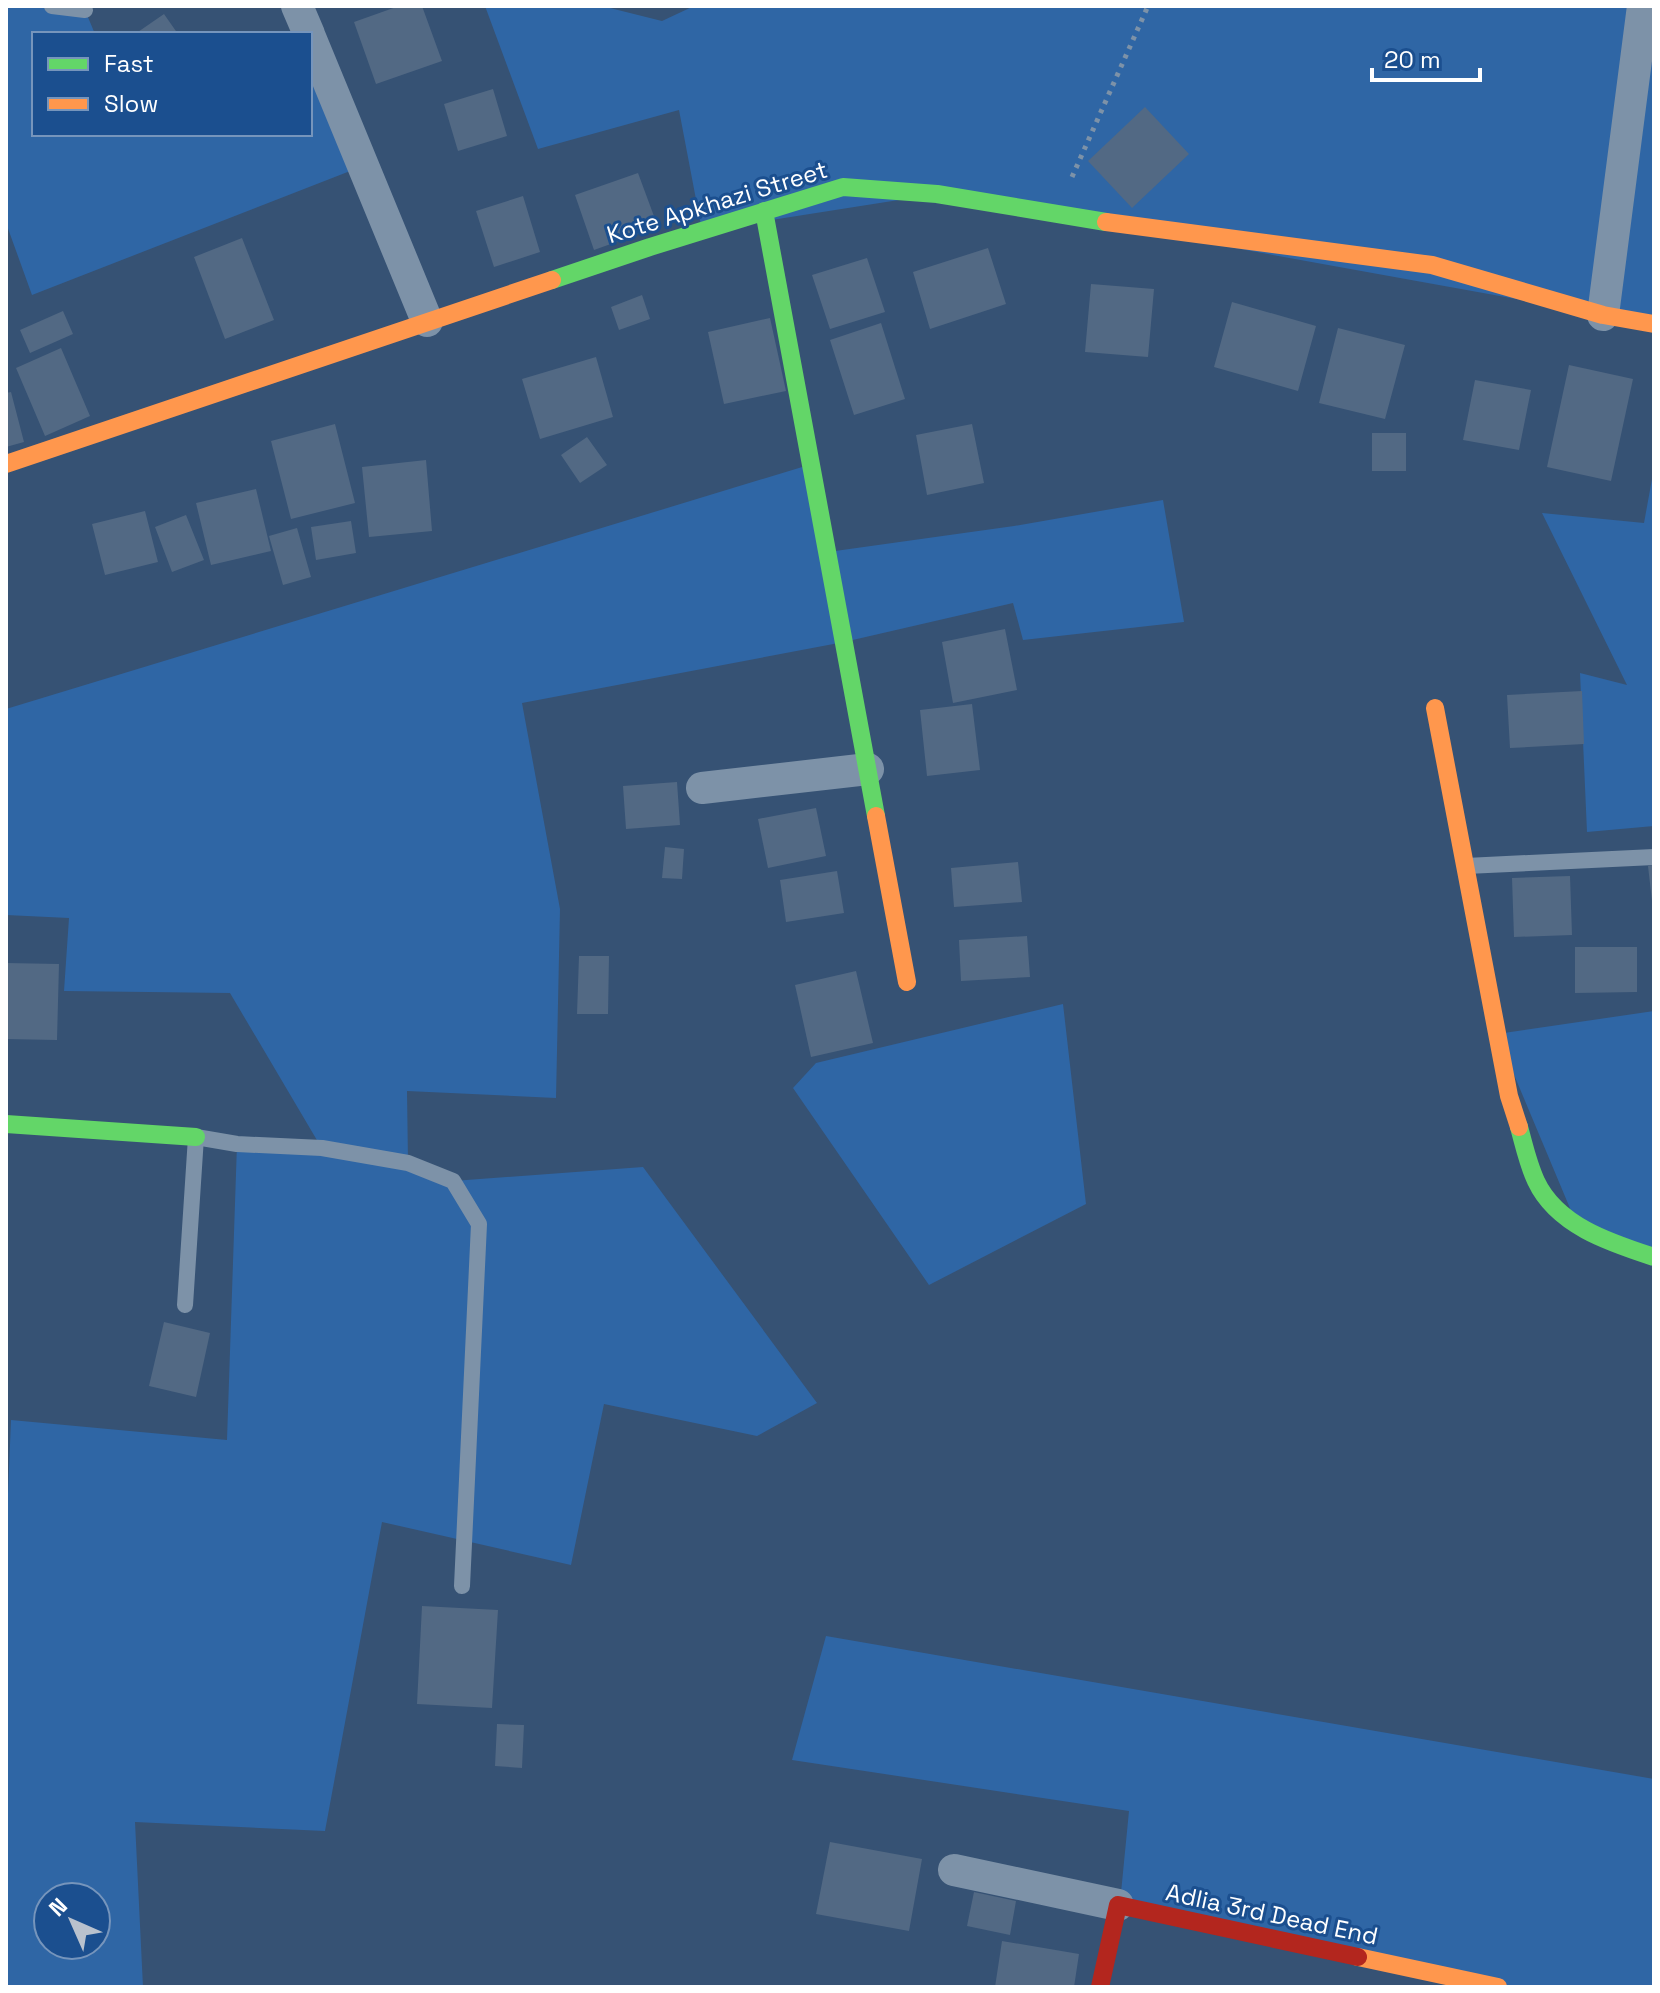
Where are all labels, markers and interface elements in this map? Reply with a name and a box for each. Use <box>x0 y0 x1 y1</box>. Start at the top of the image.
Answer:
legend <box>32 32 312 136</box>
scale bar <box>1372 32 1480 82</box>
text: 20 m <box>1384 44 1441 75</box>
text: Fast <box>104 48 154 79</box>
text: Slow <box>104 88 158 119</box>
street label: Kote Apkhazi Street <box>603 154 831 250</box>
street label: Adlia 3rd Dead End <box>1163 1876 1381 1952</box>
north arrow <box>32 1881 112 1961</box>
text: N <box>43 1892 73 1922</box>

